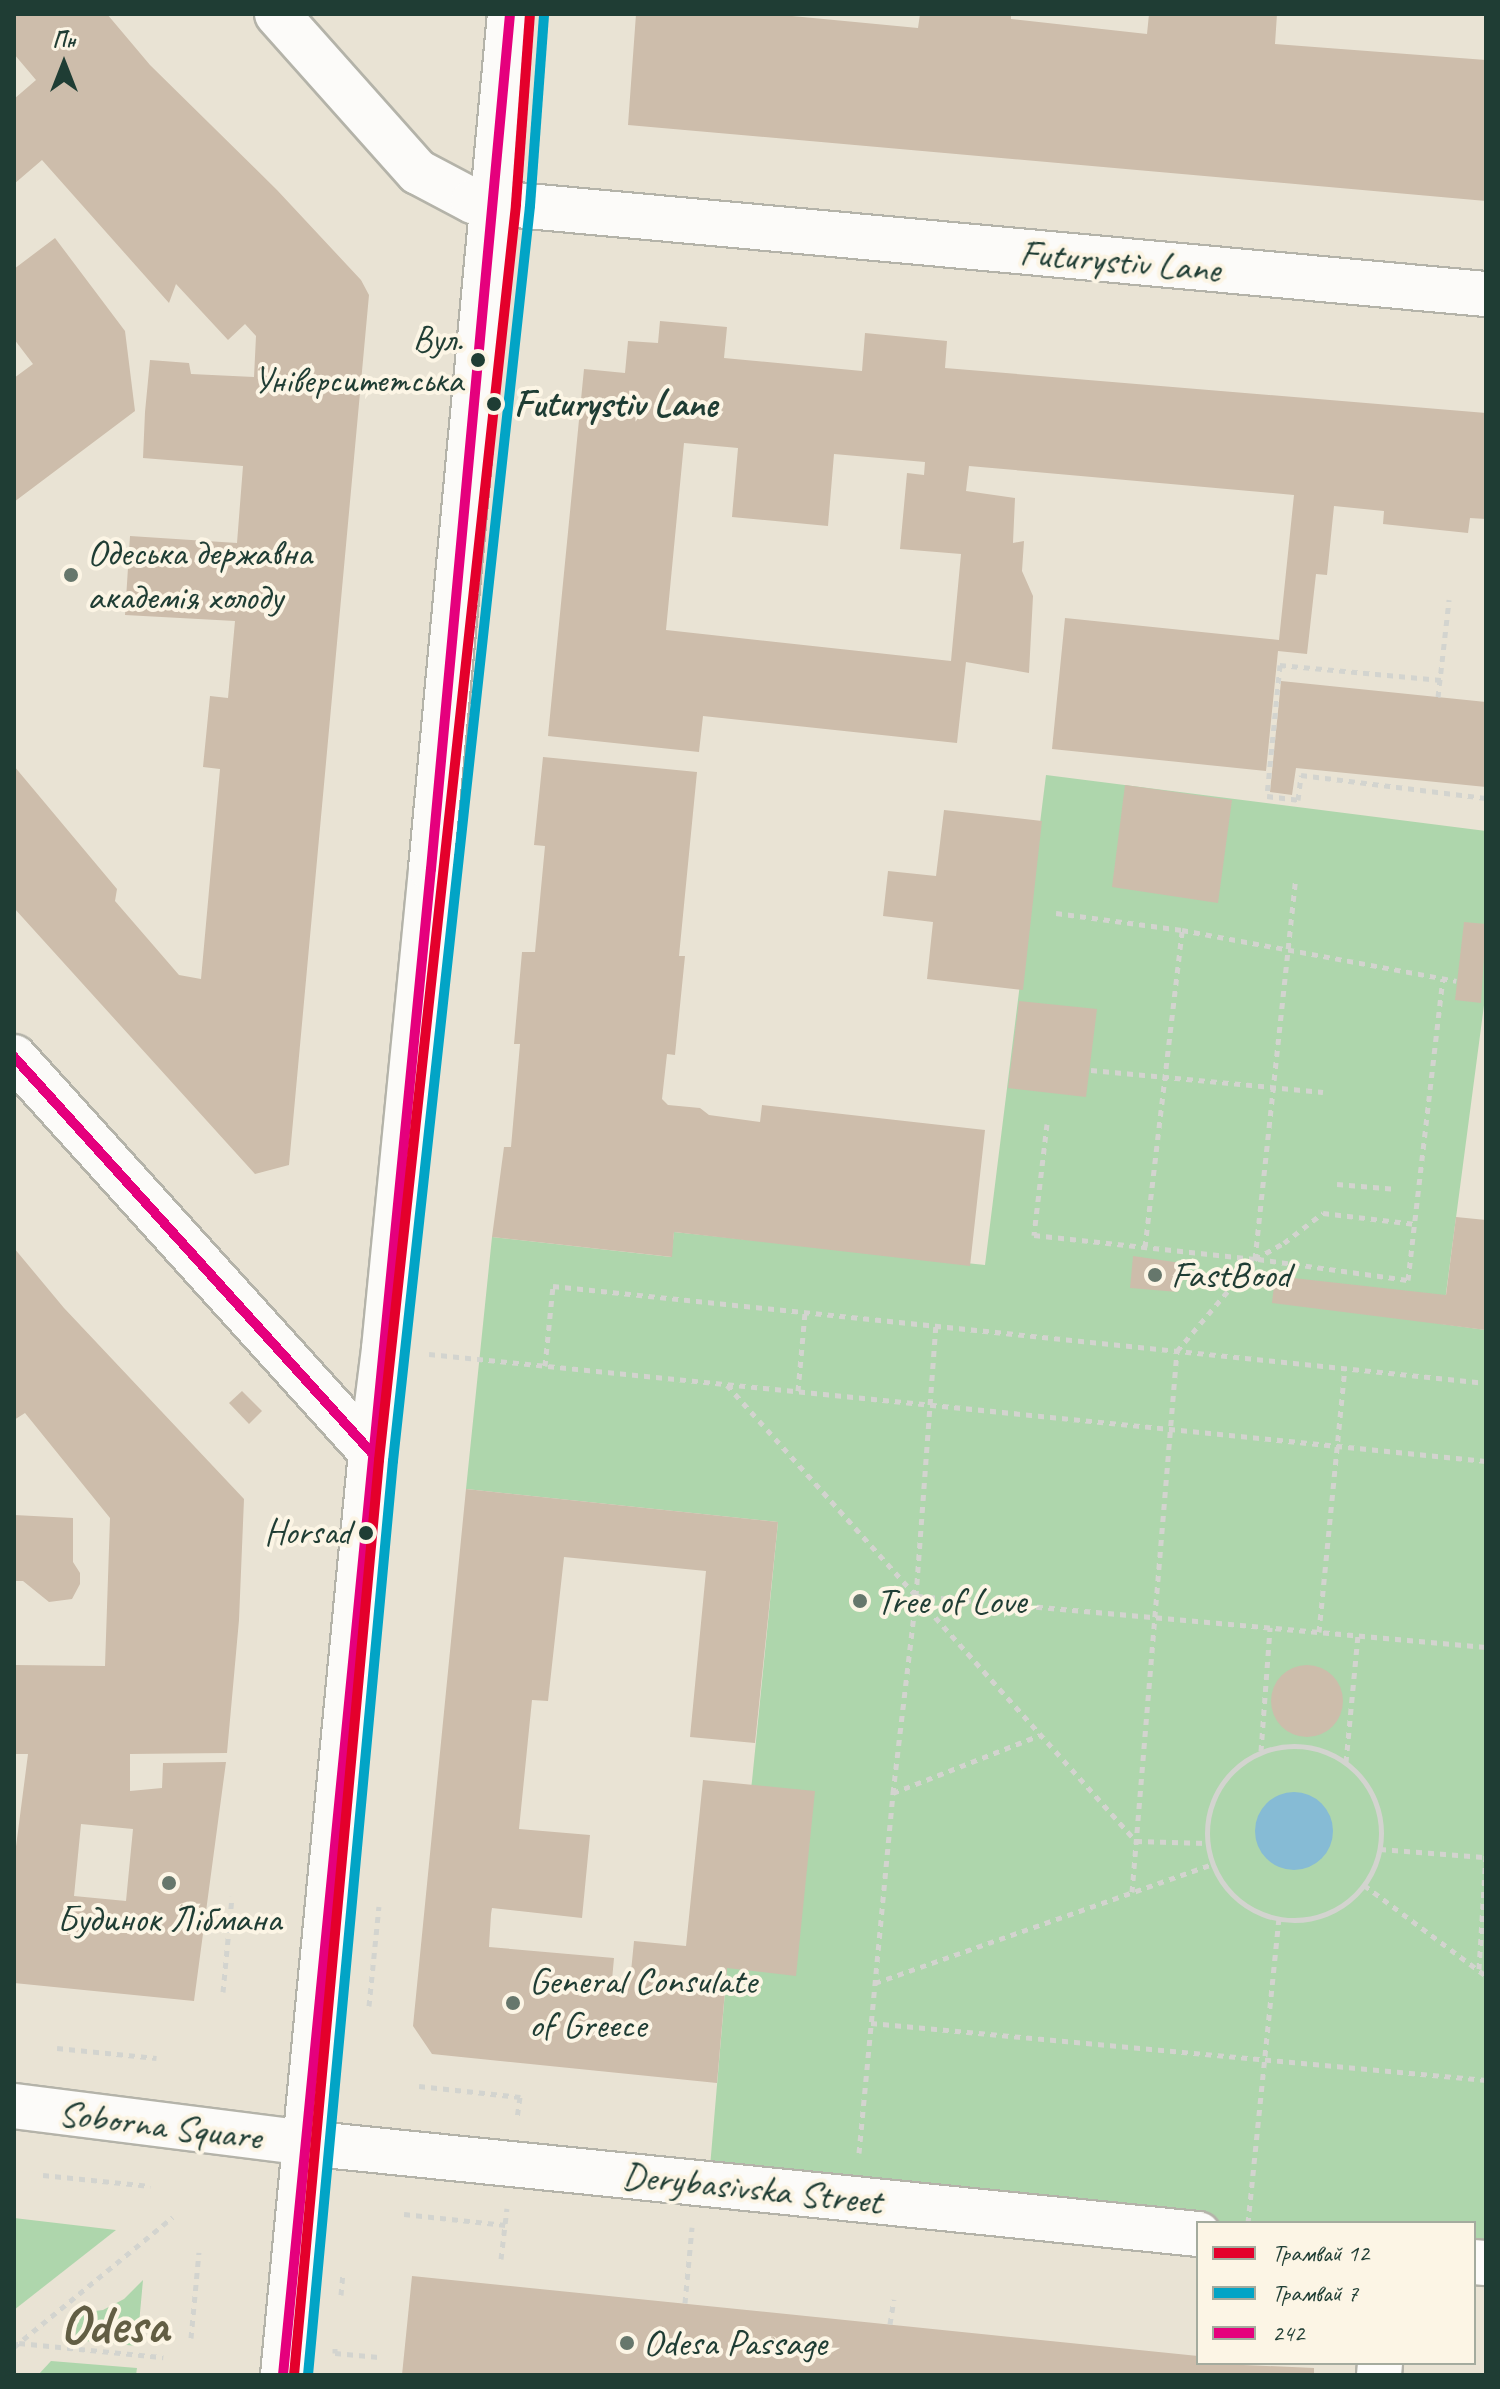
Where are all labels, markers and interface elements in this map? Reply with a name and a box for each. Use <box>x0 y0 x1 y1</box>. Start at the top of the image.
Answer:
north arrow <box>24 24 104 104</box>
text: Пн <box>52 26 76 54</box>
street label: Futurystiv Lane <box>1018 230 1222 292</box>
place label: Вул. Університетська <box>253 317 463 402</box>
marker: Вул. Університетська <box>470 352 486 368</box>
place label: Futurystiv Lane <box>514 381 717 427</box>
marker: Futurystiv Lane <box>481 391 507 417</box>
place label: Одеська державна академія холоду <box>87 530 310 620</box>
marker: Одеська державна академія холоду <box>62 566 80 584</box>
place label: FastBood <box>1171 1252 1290 1298</box>
marker: FastBood <box>1146 1266 1164 1284</box>
place label: Horsad <box>264 1511 351 1555</box>
marker: Horsad <box>358 1525 374 1541</box>
place label: Tree of Love <box>876 1578 1026 1624</box>
marker: Tree of Love <box>851 1592 869 1610</box>
marker: Будинок Лібмана <box>160 1874 178 1892</box>
place label: Будинок Лібмана <box>57 1896 281 1942</box>
place label: General Consulate of Greece <box>529 1958 757 2048</box>
marker: General Consulate of Greece <box>504 1994 522 2012</box>
street label: Soborna Square <box>56 2090 264 2160</box>
street label: Derybasivska Street <box>620 2152 884 2224</box>
legend <box>1196 2221 1476 2365</box>
text: Трамвай 12 <box>1272 2238 1369 2268</box>
text: Трамвай 7 <box>1272 2278 1358 2308</box>
district label: Odesa <box>60 2292 168 2356</box>
text: 242 <box>1272 2318 1304 2348</box>
place label: Odesa Passage <box>643 2320 826 2366</box>
marker: Odesa Passage <box>618 2334 636 2352</box>

